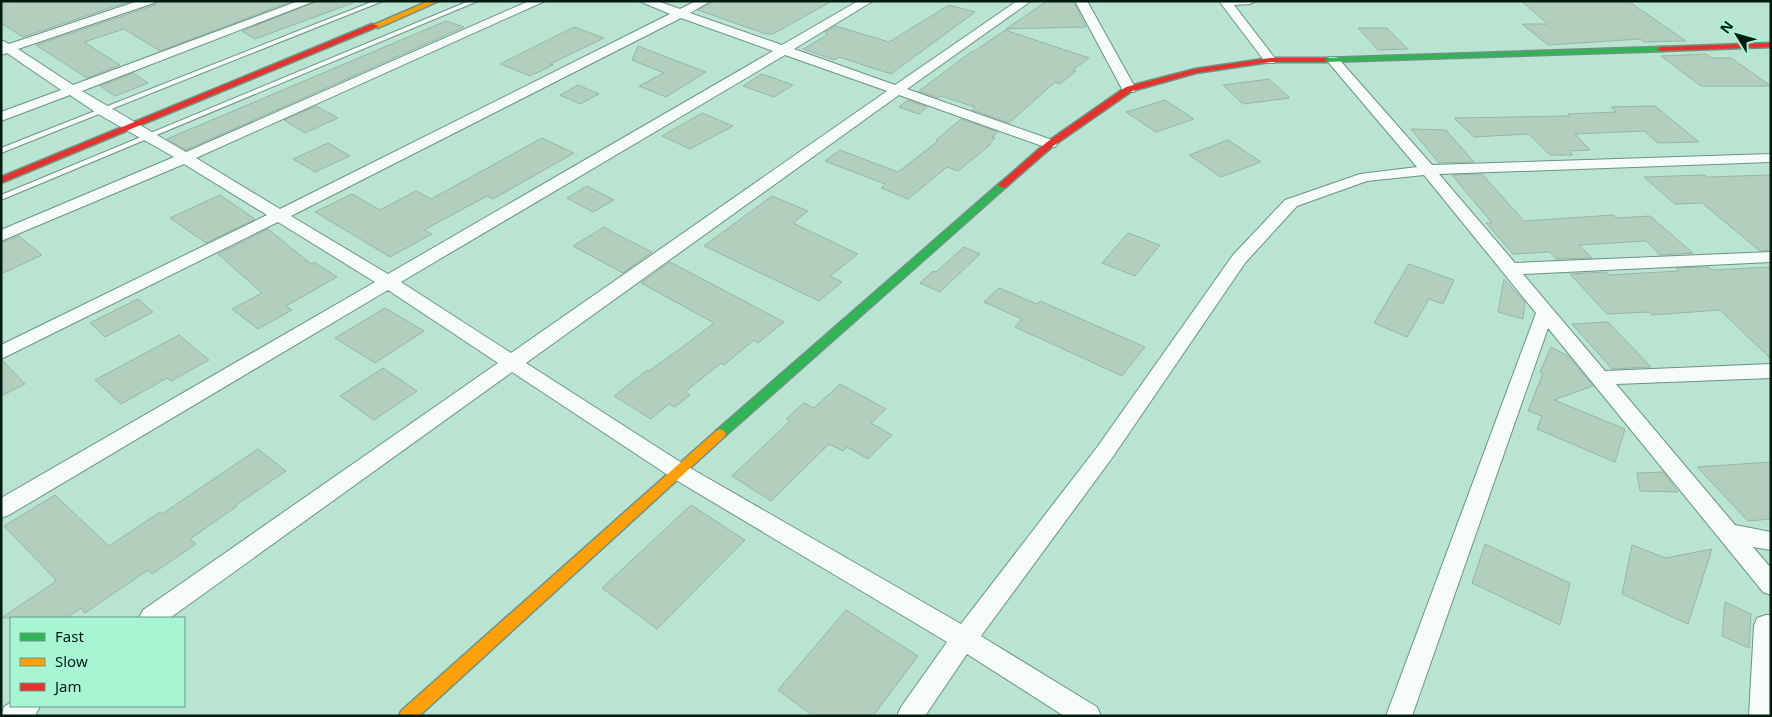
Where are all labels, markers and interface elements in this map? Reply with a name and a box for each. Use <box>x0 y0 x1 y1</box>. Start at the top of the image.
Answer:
north arrow <box>1712 10 1762 60</box>
text: N <box>1715 17 1737 37</box>
legend <box>10 617 185 707</box>
text: Fast <box>55 626 84 646</box>
text: Slow <box>55 651 88 671</box>
text: Jam <box>53 676 82 696</box>

